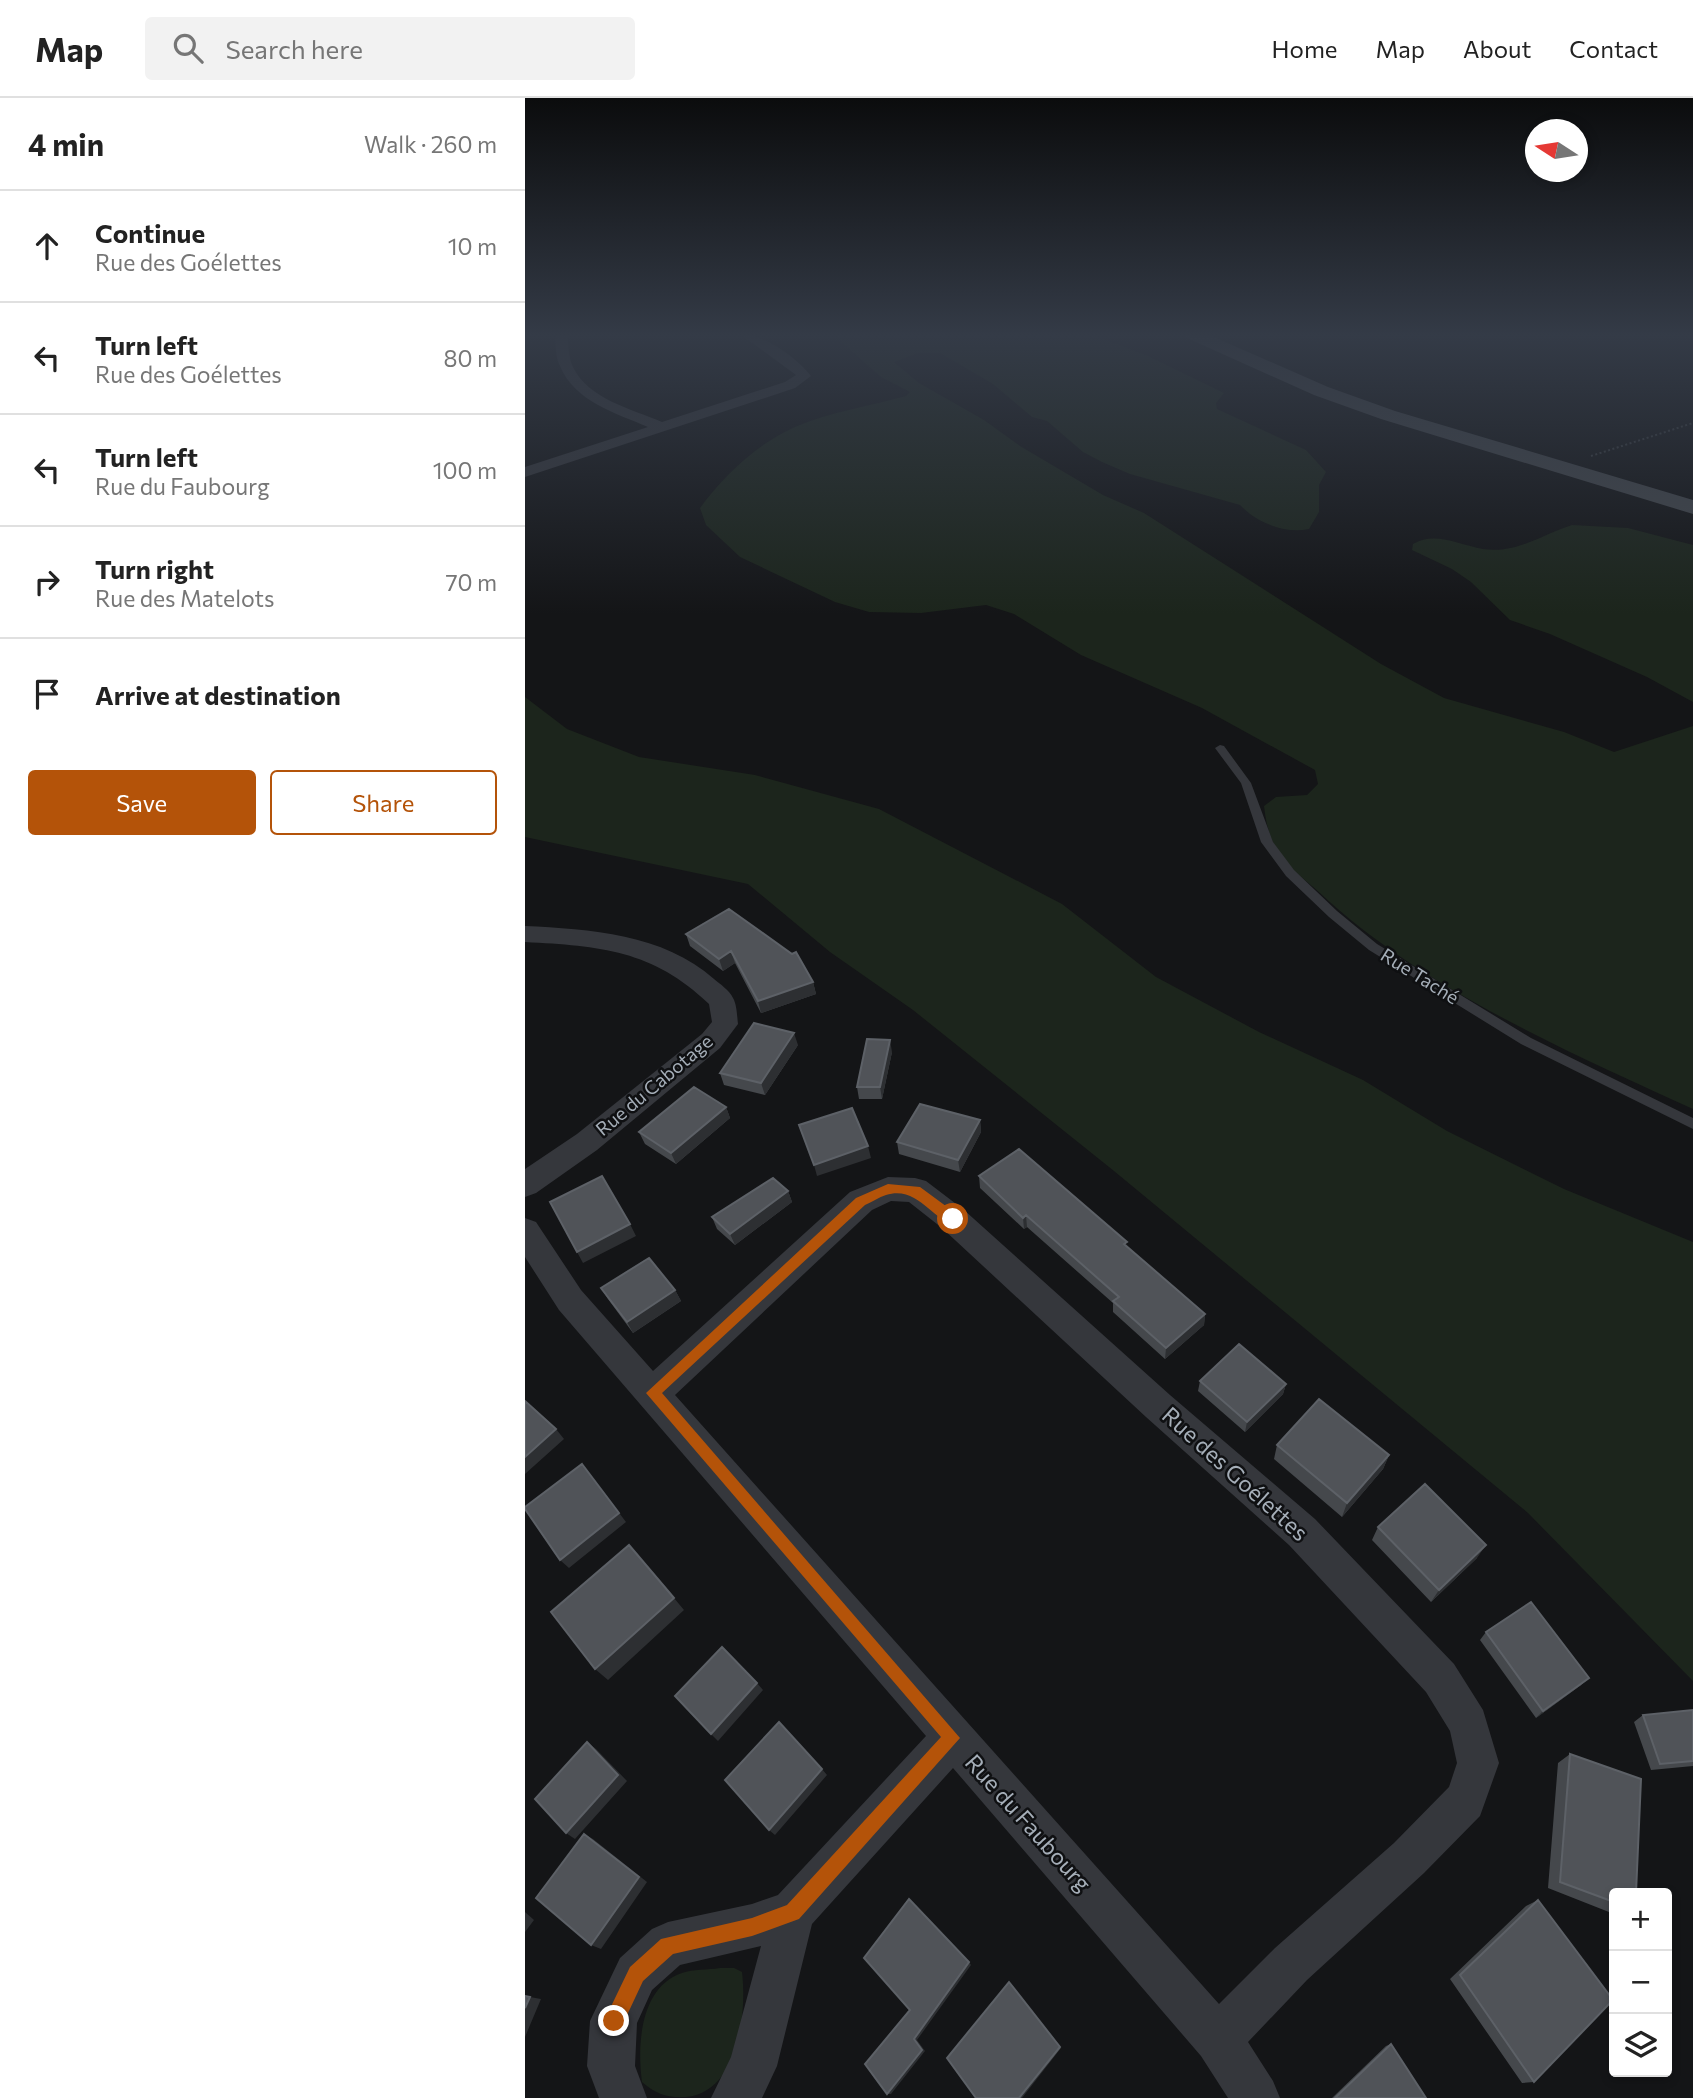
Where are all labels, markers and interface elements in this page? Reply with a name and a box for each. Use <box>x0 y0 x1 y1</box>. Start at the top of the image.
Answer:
search box <box>145 17 635 80</box>
text: Map <box>35 28 103 69</box>
icon: search <box>169 29 207 67</box>
text: Search here <box>225 33 363 64</box>
text: Home <box>1272 34 1338 63</box>
text: Map <box>1376 34 1425 63</box>
text: About <box>1463 34 1531 63</box>
text: Contact <box>1569 34 1658 63</box>
north arrow <box>1525 119 1588 182</box>
text: 4 min <box>28 125 104 162</box>
text: Walk · 260 m <box>364 130 497 158</box>
text: Continue <box>95 217 205 248</box>
icon: ahead <box>28 227 66 265</box>
text: 10 m <box>448 232 497 260</box>
text: Rue des Goélettes <box>95 248 282 276</box>
text: Turn left <box>95 329 198 360</box>
icon: left <box>28 339 66 377</box>
text: 80 m <box>444 344 497 372</box>
text: Rue des Goélettes <box>95 360 282 388</box>
text: Turn left <box>95 441 198 472</box>
icon: left <box>28 451 66 489</box>
text: 100 m <box>433 456 497 484</box>
text: Rue du Faubourg <box>95 472 270 500</box>
text: Turn right <box>95 553 214 584</box>
icon: right <box>28 563 66 601</box>
text: 70 m <box>445 568 497 596</box>
text: Rue des Matelots <box>95 584 274 612</box>
icon: arrive <box>28 675 66 713</box>
text: Arrive at destination <box>95 679 341 710</box>
button: Save <box>28 770 256 835</box>
button: Share <box>270 770 497 835</box>
street label: Rue Taché <box>1377 943 1464 1009</box>
street label: Rue du Cabotage <box>591 1029 717 1140</box>
route start <box>937 1203 968 1234</box>
street label: Rue des Goélettes <box>1157 1400 1314 1546</box>
street label: Rue du Faubourg <box>960 1748 1098 1897</box>
map controls <box>1609 1888 1672 2077</box>
button: + <box>1609 1888 1672 1951</box>
button: − <box>1609 1951 1672 2014</box>
route end <box>598 2005 629 2036</box>
button: layers <box>1609 2014 1672 2077</box>

